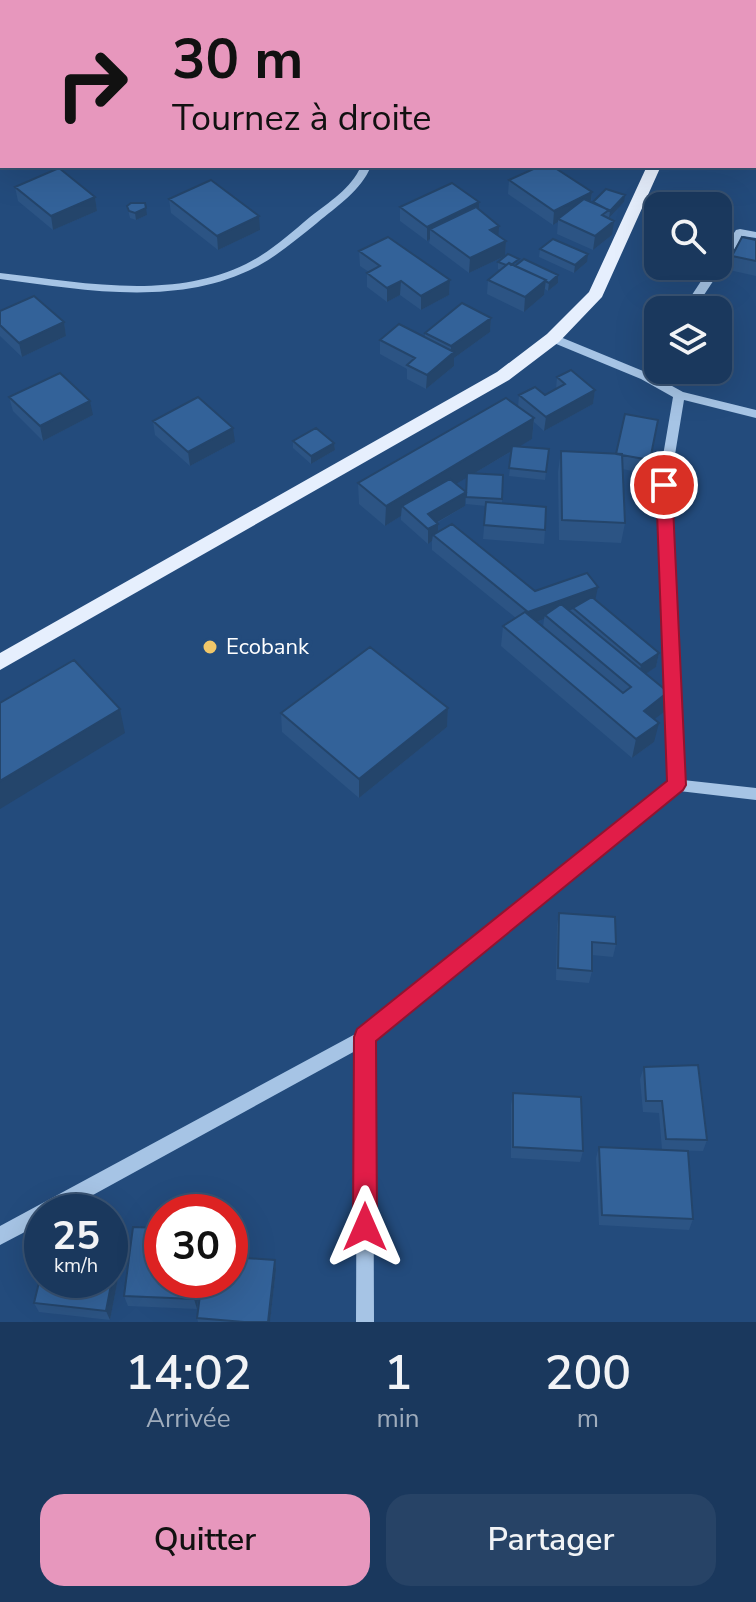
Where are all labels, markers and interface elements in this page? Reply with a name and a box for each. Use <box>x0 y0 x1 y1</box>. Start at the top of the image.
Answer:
text: 30 m <box>172 21 303 98</box>
icon: right <box>40 32 144 136</box>
text: Tournez à droite <box>172 94 431 143</box>
map controls <box>644 192 732 384</box>
button: search <box>644 192 732 280</box>
button: layers <box>644 296 732 384</box>
pin <box>630 451 698 519</box>
icon: arrive <box>642 463 686 507</box>
place label: Ecobank <box>226 632 310 662</box>
marker: Ecobank <box>201 638 219 656</box>
position arrow <box>323 1185 407 1269</box>
speed limit sign: 30 <box>144 1194 248 1298</box>
text: 25 <box>52 1209 100 1263</box>
text: km/h <box>54 1252 98 1279</box>
text: 14:02 <box>125 1340 252 1406</box>
text: 1 <box>384 1340 412 1406</box>
text: 200 <box>545 1340 631 1406</box>
text: Arrivée <box>146 1401 231 1436</box>
text: min <box>377 1401 420 1436</box>
text: m <box>577 1401 599 1436</box>
button: Quitter <box>40 1494 370 1586</box>
button: Partager <box>386 1494 716 1586</box>

